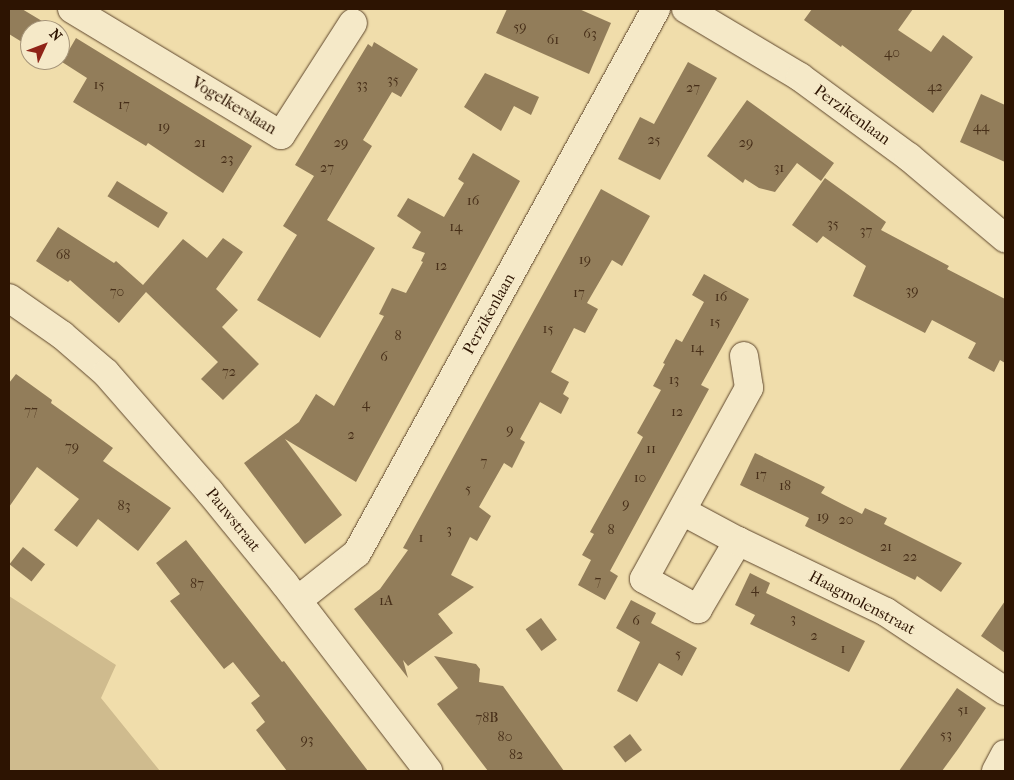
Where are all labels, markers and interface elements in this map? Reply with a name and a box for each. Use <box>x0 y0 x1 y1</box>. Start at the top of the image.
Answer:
house number: 59 <box>513 19 527 35</box>
north arrow <box>20 20 70 70</box>
text: N <box>46 25 65 45</box>
house number: 63 <box>583 26 597 42</box>
house number: 61 <box>547 32 559 48</box>
house number: 40 <box>884 45 900 61</box>
house number: 35 <box>387 72 399 88</box>
street label: Vogelkerslaan <box>188 73 280 139</box>
house number: 15 <box>94 77 104 93</box>
house number: 33 <box>356 77 368 93</box>
house number: 42 <box>927 79 943 95</box>
house number: 27 <box>686 80 700 96</box>
street label: Perzikenlaan <box>810 81 894 149</box>
house number: 17 <box>118 97 130 113</box>
house number: 19 <box>158 119 170 135</box>
house number: 44 <box>973 119 989 135</box>
house number: 25 <box>647 132 661 148</box>
house number: 21 <box>194 135 206 151</box>
house number: 29 <box>334 135 348 151</box>
house number: 29 <box>739 135 753 151</box>
house number: 23 <box>221 151 233 167</box>
house number: 27 <box>320 160 334 176</box>
house number: 31 <box>774 160 784 176</box>
house number: 16 <box>467 193 479 209</box>
house number: 35 <box>827 216 839 232</box>
house number: 14 <box>449 219 463 235</box>
house number: 37 <box>860 223 872 239</box>
house number: 68 <box>56 247 70 263</box>
house number: 19 <box>579 252 591 268</box>
house number: 12 <box>435 258 447 274</box>
street label: Perzikenlaan <box>459 270 519 358</box>
house number: 39 <box>905 283 919 299</box>
house number: 70 <box>110 284 124 300</box>
house number: 17 <box>573 285 585 301</box>
house number: 16 <box>715 289 727 305</box>
house number: 15 <box>710 314 720 330</box>
house number: 15 <box>543 321 553 337</box>
house number: 8 <box>394 328 402 344</box>
house number: 14 <box>690 340 704 356</box>
house number: 6 <box>380 349 388 365</box>
house number: 72 <box>222 364 236 380</box>
house number: 13 <box>669 372 679 388</box>
house number: 4 <box>362 396 370 412</box>
house number: 77 <box>24 403 38 419</box>
house number: 12 <box>671 404 683 420</box>
house number: 9 <box>506 422 514 438</box>
house number: 2 <box>347 427 355 443</box>
house number: 79 <box>65 439 79 455</box>
house number: 11 <box>646 441 656 457</box>
house number: 7 <box>481 454 487 470</box>
house number: 17 <box>755 467 767 483</box>
house number: 10 <box>634 470 646 486</box>
house number: 18 <box>779 478 791 494</box>
house number: 5 <box>465 481 471 497</box>
street label: Pauwstraat <box>201 484 265 556</box>
house number: 9 <box>622 496 630 512</box>
house number: 83 <box>118 498 130 514</box>
house number: 19 <box>817 509 829 525</box>
house number: 20 <box>839 512 853 528</box>
house number: 3 <box>446 522 452 538</box>
house number: 8 <box>607 522 615 538</box>
house number: 1 <box>419 530 423 546</box>
house number: 21 <box>880 539 892 555</box>
house number: 22 <box>903 549 917 565</box>
street label: Haagmolenstraat <box>806 567 918 639</box>
house number: 7 <box>595 573 601 589</box>
house number: 87 <box>190 576 204 592</box>
house number: 4 <box>751 581 759 597</box>
house number: 1A <box>379 593 393 609</box>
house number: 3 <box>790 611 796 627</box>
house number: 6 <box>632 613 640 629</box>
house number: 2 <box>810 628 818 644</box>
house number: 1 <box>841 641 845 657</box>
house number: 5 <box>675 646 681 662</box>
house number: 51 <box>957 702 969 718</box>
house number: 78B <box>476 710 498 726</box>
house number: 53 <box>940 727 952 743</box>
house number: 80 <box>498 729 512 745</box>
house number: 93 <box>300 732 314 748</box>
house number: 82 <box>509 747 523 763</box>

